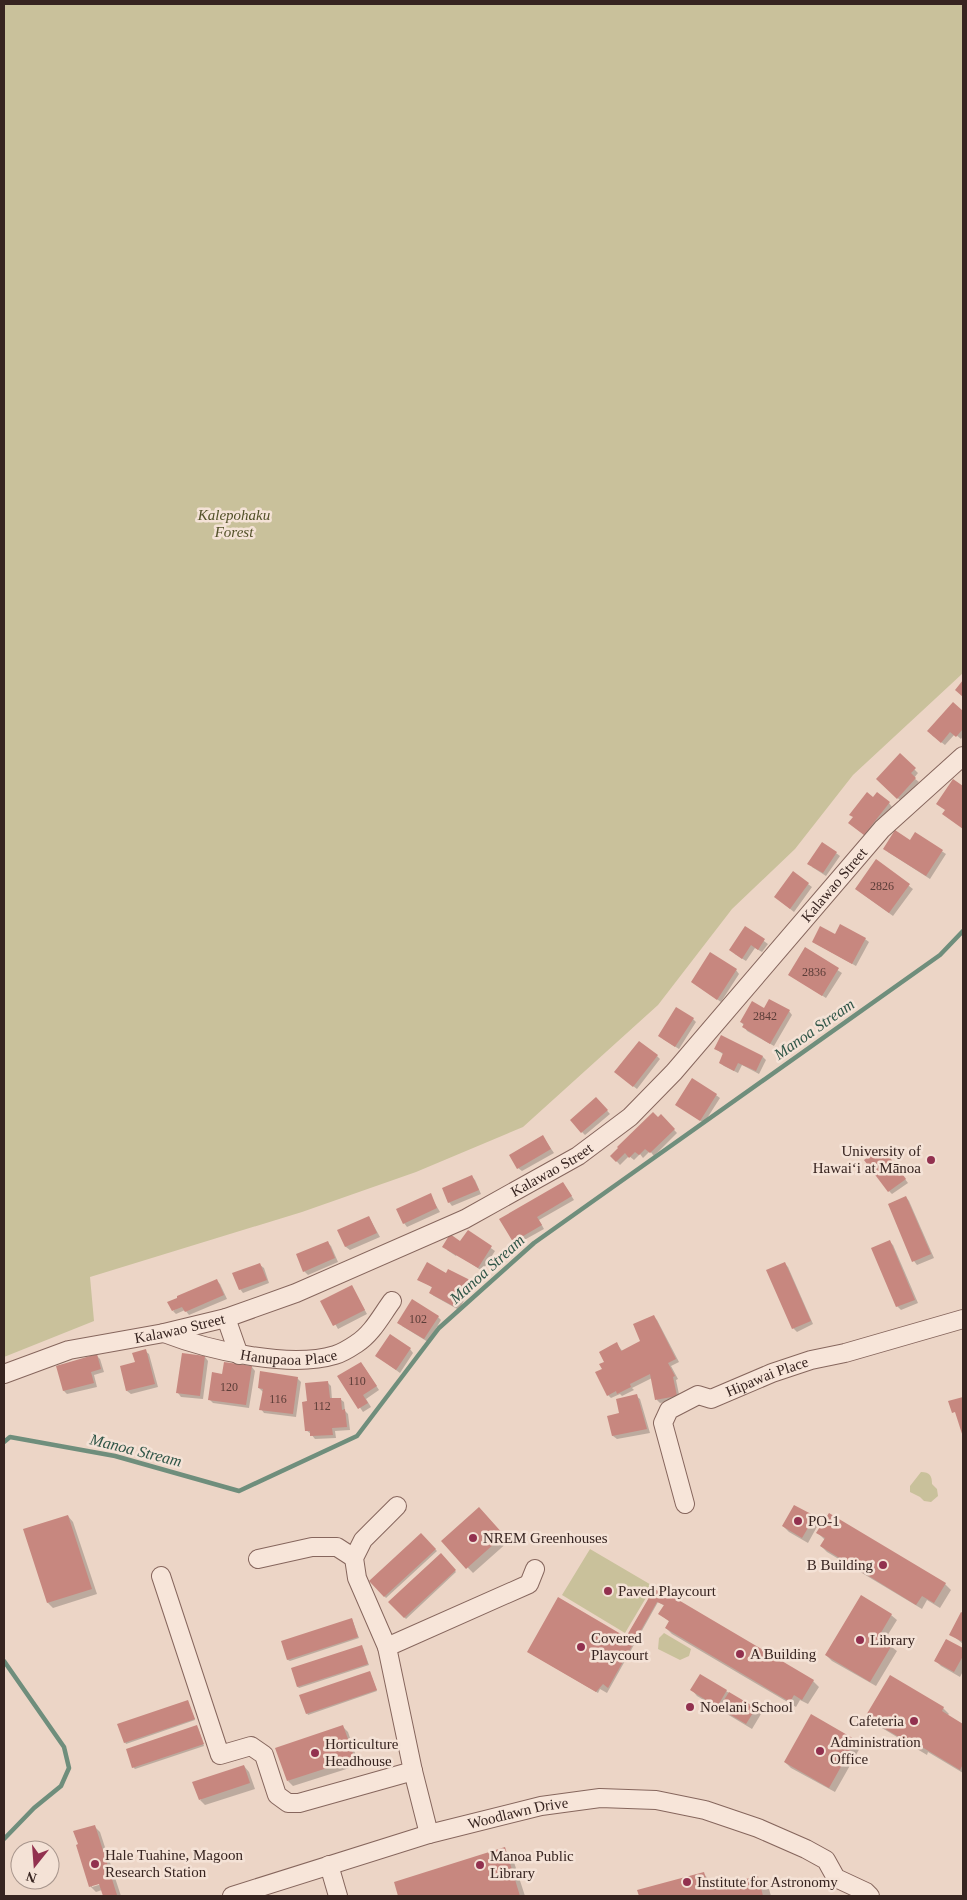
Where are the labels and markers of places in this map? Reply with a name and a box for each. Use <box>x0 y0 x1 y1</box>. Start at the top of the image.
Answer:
place label: University of Hawaiʻi at Mānoa <box>813 1143 921 1176</box>
marker: University of Hawaiʻi at Mānoa <box>925 1154 937 1166</box>
place label: PO-1 <box>808 1513 840 1529</box>
marker: PO-1 <box>792 1515 804 1527</box>
place label: NREM Greenhouses <box>483 1530 608 1546</box>
marker: NREM Greenhouses <box>467 1532 479 1544</box>
place label: B Building <box>807 1557 873 1573</box>
marker: B Building <box>877 1559 889 1571</box>
place label: Paved Playcourt <box>618 1583 717 1599</box>
marker: Paved Playcourt <box>602 1585 614 1597</box>
place label: Covered Playcourt <box>591 1630 649 1663</box>
place label: Library <box>870 1632 915 1648</box>
marker: Library <box>854 1634 866 1646</box>
marker: Covered Playcourt <box>575 1641 587 1653</box>
place label: A Building <box>750 1646 817 1662</box>
marker: A Building <box>734 1648 746 1660</box>
place label: Noelani School <box>700 1699 793 1715</box>
marker: Noelani School <box>684 1701 696 1713</box>
place label: Cafeteria <box>849 1713 904 1729</box>
marker: Cafeteria <box>908 1715 920 1727</box>
place label: Administration Office <box>830 1734 921 1767</box>
place label: Horticulture Headhouse <box>325 1736 399 1769</box>
marker: Administration Office <box>814 1745 826 1757</box>
marker: Horticulture Headhouse <box>309 1747 321 1759</box>
place label: Hale Tuahine, Magoon Research Station <box>105 1847 243 1880</box>
place label: Manoa Public Library <box>490 1848 574 1881</box>
marker: Hale Tuahine, Magoon Research Station <box>89 1858 101 1870</box>
marker: Manoa Public Library <box>474 1859 486 1871</box>
place label: Institute for Astronomy <box>697 1874 838 1890</box>
marker: Institute for Astronomy <box>681 1876 693 1888</box>

